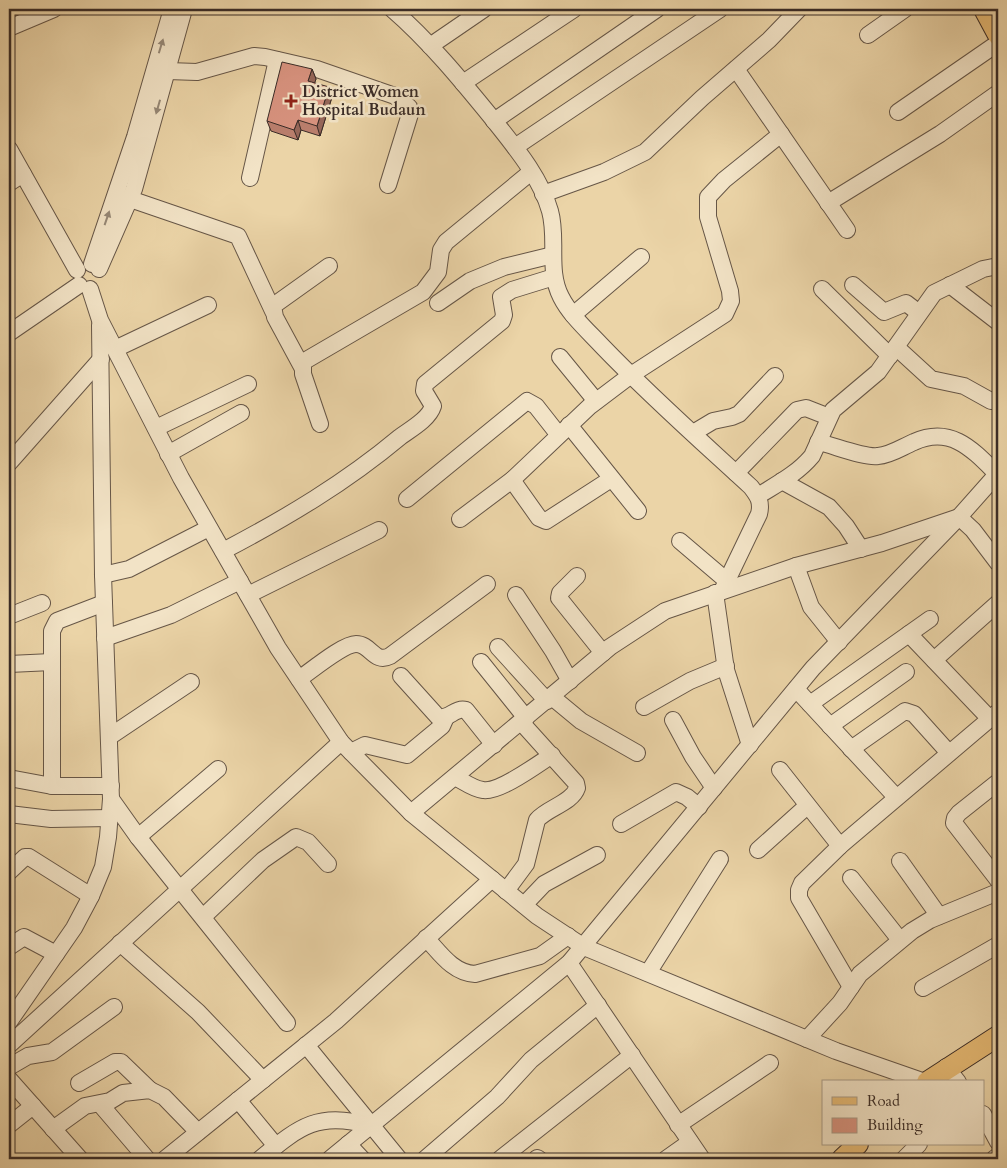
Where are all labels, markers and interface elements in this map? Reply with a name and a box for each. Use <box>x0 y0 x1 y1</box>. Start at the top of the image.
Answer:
one-way arrow <box>158 39 166 54</box>
place label: District Women Hospital Budaun <box>302 81 426 121</box>
marker: District Women Hospital Budaun <box>284 94 298 108</box>
one-way arrow <box>154 99 162 114</box>
one-way arrow <box>103 210 111 225</box>
legend <box>822 1080 984 1146</box>
text: Road <box>867 1091 900 1111</box>
text: Building <box>867 1115 923 1135</box>

